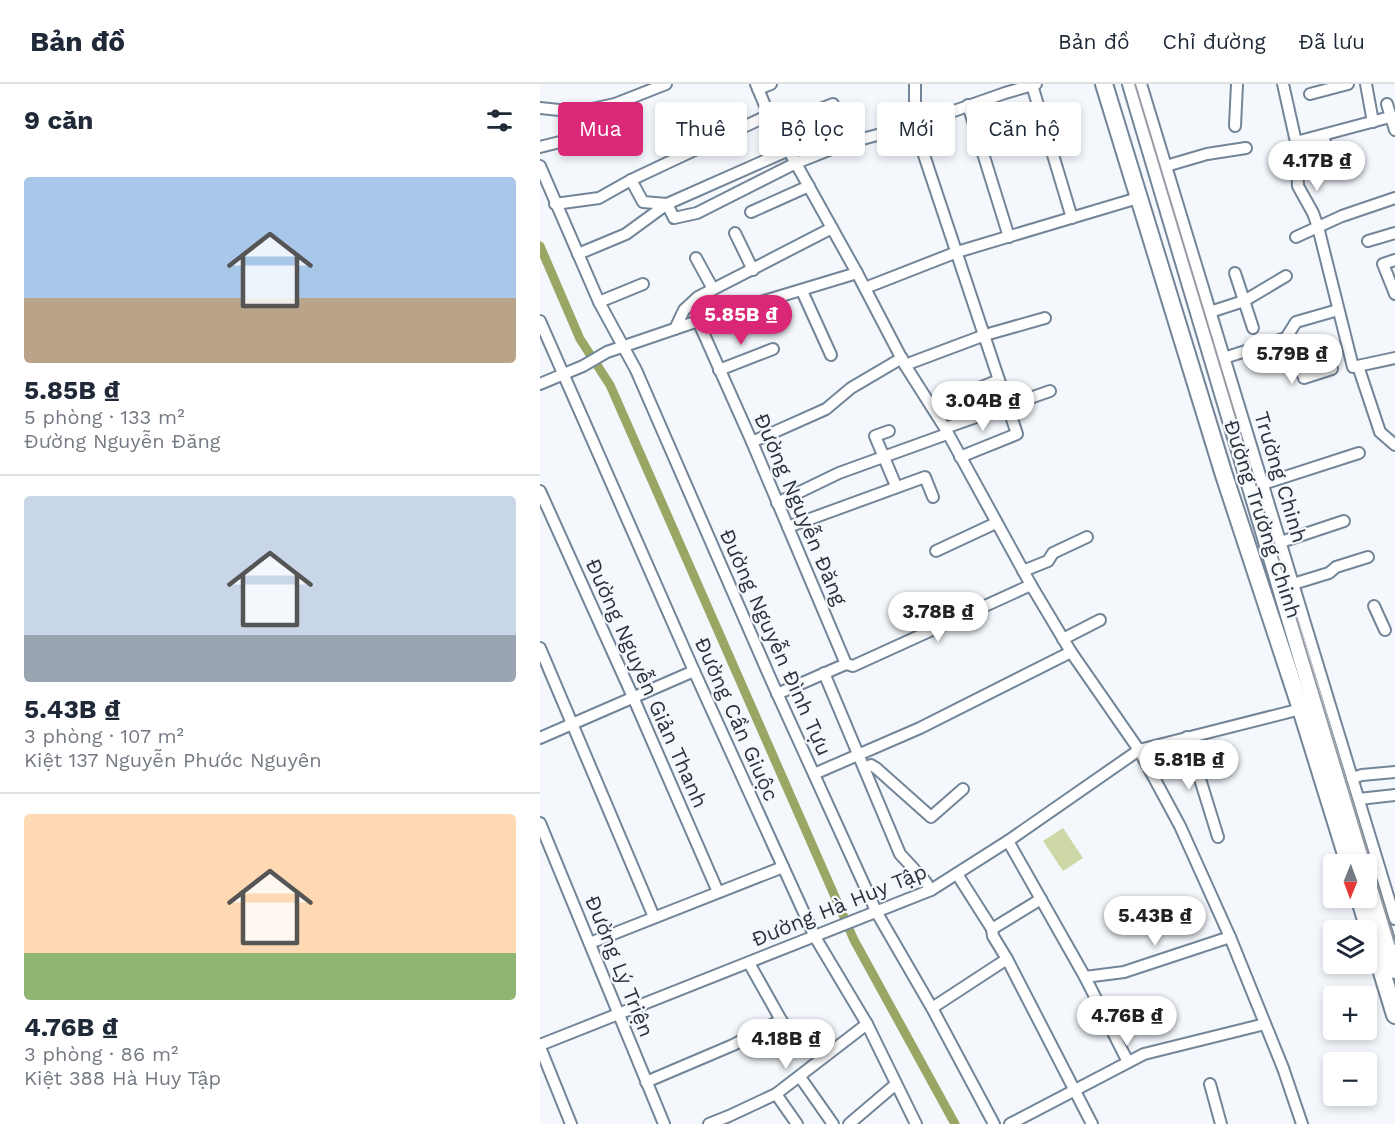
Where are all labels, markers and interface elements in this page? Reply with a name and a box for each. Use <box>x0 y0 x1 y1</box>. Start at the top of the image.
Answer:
text: Bản đồ <box>30 25 125 58</box>
text: Bản đồ <box>1058 29 1130 54</box>
text: Chỉ đường <box>1163 29 1266 54</box>
text: Đã lưu <box>1299 29 1365 54</box>
chip: Mua <box>558 102 643 156</box>
chip: Thuê <box>655 102 747 156</box>
chip: Bộ lọc <box>759 102 865 156</box>
chip: Mới <box>877 102 955 156</box>
chip: Căn hộ <box>967 102 1081 156</box>
icon: filters <box>483 104 516 137</box>
text: 9 căn <box>24 105 93 135</box>
pin: 4.17B ₫ <box>1262 141 1372 192</box>
text: 4.17B ₫ <box>1282 148 1352 172</box>
icon: home <box>216 216 324 324</box>
pin: 5.85B ₫ <box>686 295 796 346</box>
text: 5.85B ₫ <box>704 302 778 326</box>
pin: 5.79B ₫ <box>1237 334 1347 385</box>
text: 5.79B ₫ <box>1256 341 1328 365</box>
text: 5.85B ₫ <box>24 375 120 405</box>
pin: 3.04B ₫ <box>928 381 1038 432</box>
text: 3.04B ₫ <box>945 388 1021 412</box>
text: 5 phòng · 133 m² <box>24 405 184 429</box>
street label: Trường Chinh <box>1249 408 1313 546</box>
street label: Đường Nguyễn Đăng <box>749 409 853 610</box>
street label: Đường Trường Chinh <box>1219 416 1307 622</box>
text: Đường Nguyễn Đăng <box>24 429 221 453</box>
street label: Đường Nguyễn Đình Tựu <box>715 525 837 759</box>
icon: home <box>216 535 324 643</box>
street label: Đường Nguyễn Giản Thanh <box>581 554 713 812</box>
pin: 3.78B ₫ <box>883 592 993 643</box>
text: 3.78B ₫ <box>902 599 974 623</box>
street label: Đường Cần Giuộc <box>690 633 784 805</box>
text: 5.43B ₫ <box>24 694 120 724</box>
text: 3 phòng · 107 m² <box>24 724 184 748</box>
pin: 5.81B ₫ <box>1134 740 1244 791</box>
text: 5.81B ₫ <box>1154 747 1224 771</box>
text: Kiệt 137 Nguyễn Phước Nguyên <box>24 748 322 772</box>
icon: home <box>216 853 324 961</box>
north arrow <box>1323 854 1377 908</box>
map controls <box>1323 854 1377 1106</box>
street label: Đường Hà Huy Tập <box>748 858 930 952</box>
street label: Đường Lý Triện <box>580 892 660 1040</box>
pin: 5.43B ₫ <box>1100 896 1210 947</box>
text: 5.43B ₫ <box>1118 903 1192 927</box>
button: layers <box>1323 920 1377 974</box>
button: + <box>1323 986 1377 1040</box>
pin: 4.76B ₫ <box>1072 996 1182 1047</box>
text: 4.76B ₫ <box>1091 1003 1163 1027</box>
text: 4.76B ₫ <box>24 1012 118 1042</box>
pin: 4.18B ₫ <box>731 1019 841 1070</box>
text: 4.18B ₫ <box>751 1026 821 1050</box>
text: 3 phòng · 86 m² <box>24 1042 178 1066</box>
button: − <box>1323 1052 1377 1106</box>
text: Kiệt 388 Hà Huy Tập <box>24 1066 221 1090</box>

